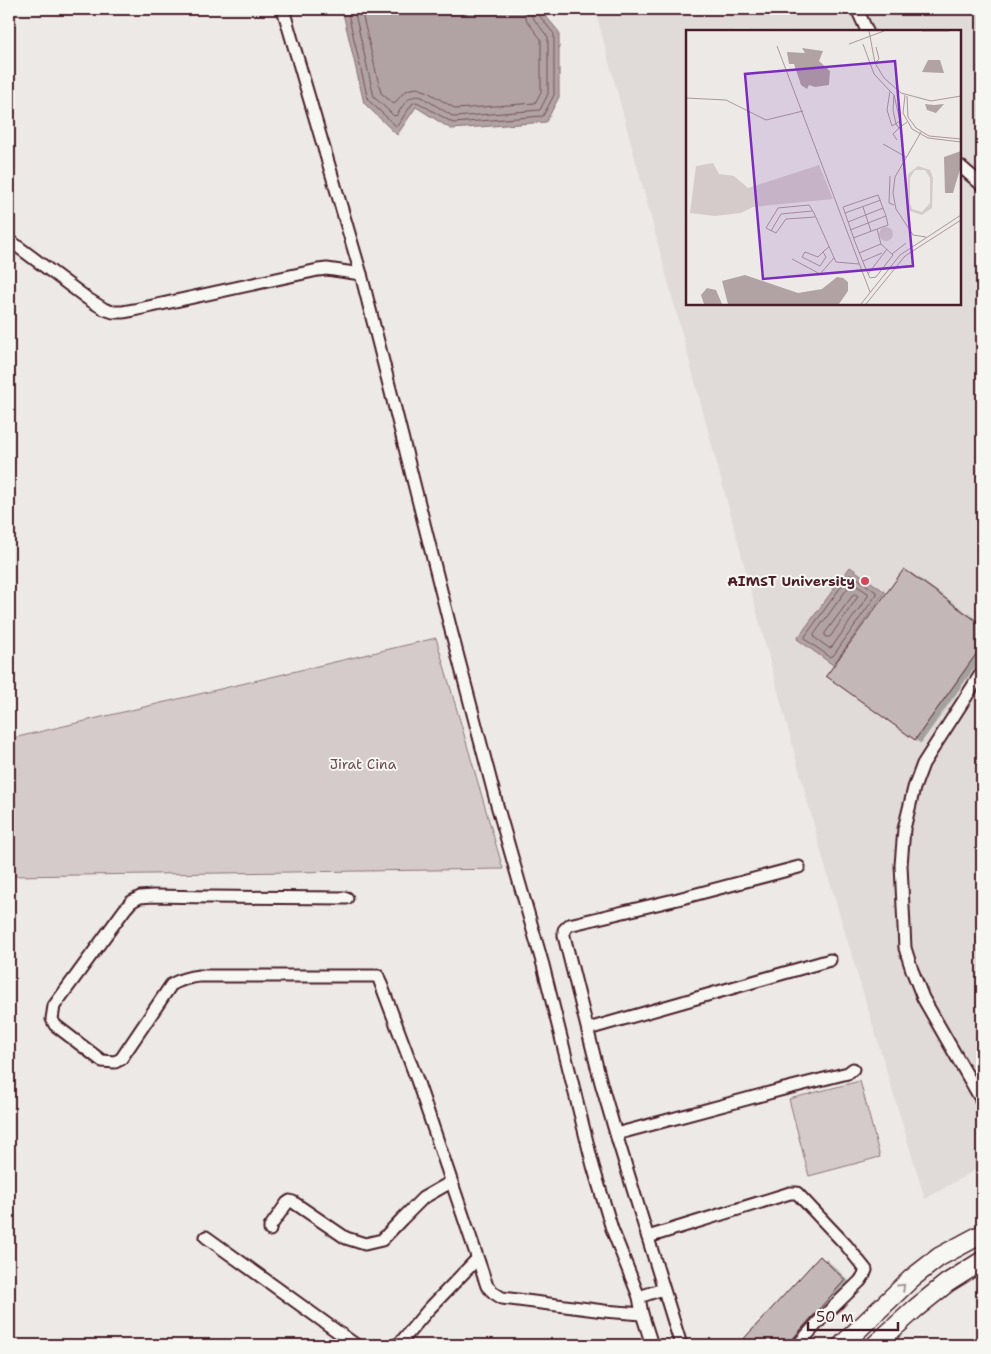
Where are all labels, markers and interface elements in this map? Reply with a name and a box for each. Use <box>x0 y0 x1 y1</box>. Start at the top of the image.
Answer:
inset map <box>686 30 961 305</box>
place label: AIMST University <box>727 572 855 590</box>
marker: AIMST University <box>859 575 871 587</box>
park label: Jirat Cina <box>330 755 397 773</box>
one-way arrow <box>897 1284 906 1293</box>
scale bar <box>808 1299 898 1331</box>
text: 50 m <box>816 1307 854 1327</box>

